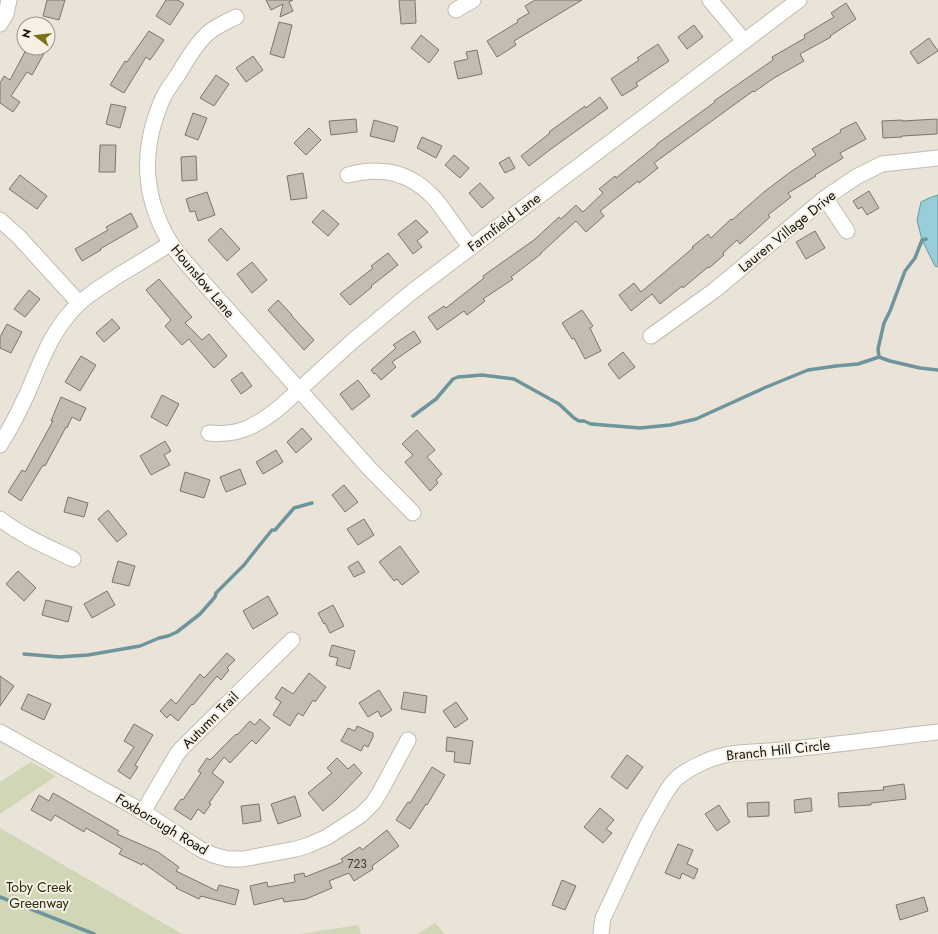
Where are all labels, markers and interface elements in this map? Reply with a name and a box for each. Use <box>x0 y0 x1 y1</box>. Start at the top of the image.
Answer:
north arrow <box>16 16 56 56</box>
text: N <box>17 27 35 40</box>
street label: Lauren Village Drive <box>734 185 840 277</box>
street label: Farmfield Lane <box>463 188 545 256</box>
street label: Hounslow Lane <box>166 240 240 322</box>
street label: Autumn Trail <box>177 687 243 753</box>
street label: Branch Hill Circle <box>725 735 831 765</box>
street label: Foxborough Road <box>112 788 212 860</box>
house number: 723 <box>347 855 367 873</box>
park label: Toby Creek Greenway <box>6 877 73 913</box>

